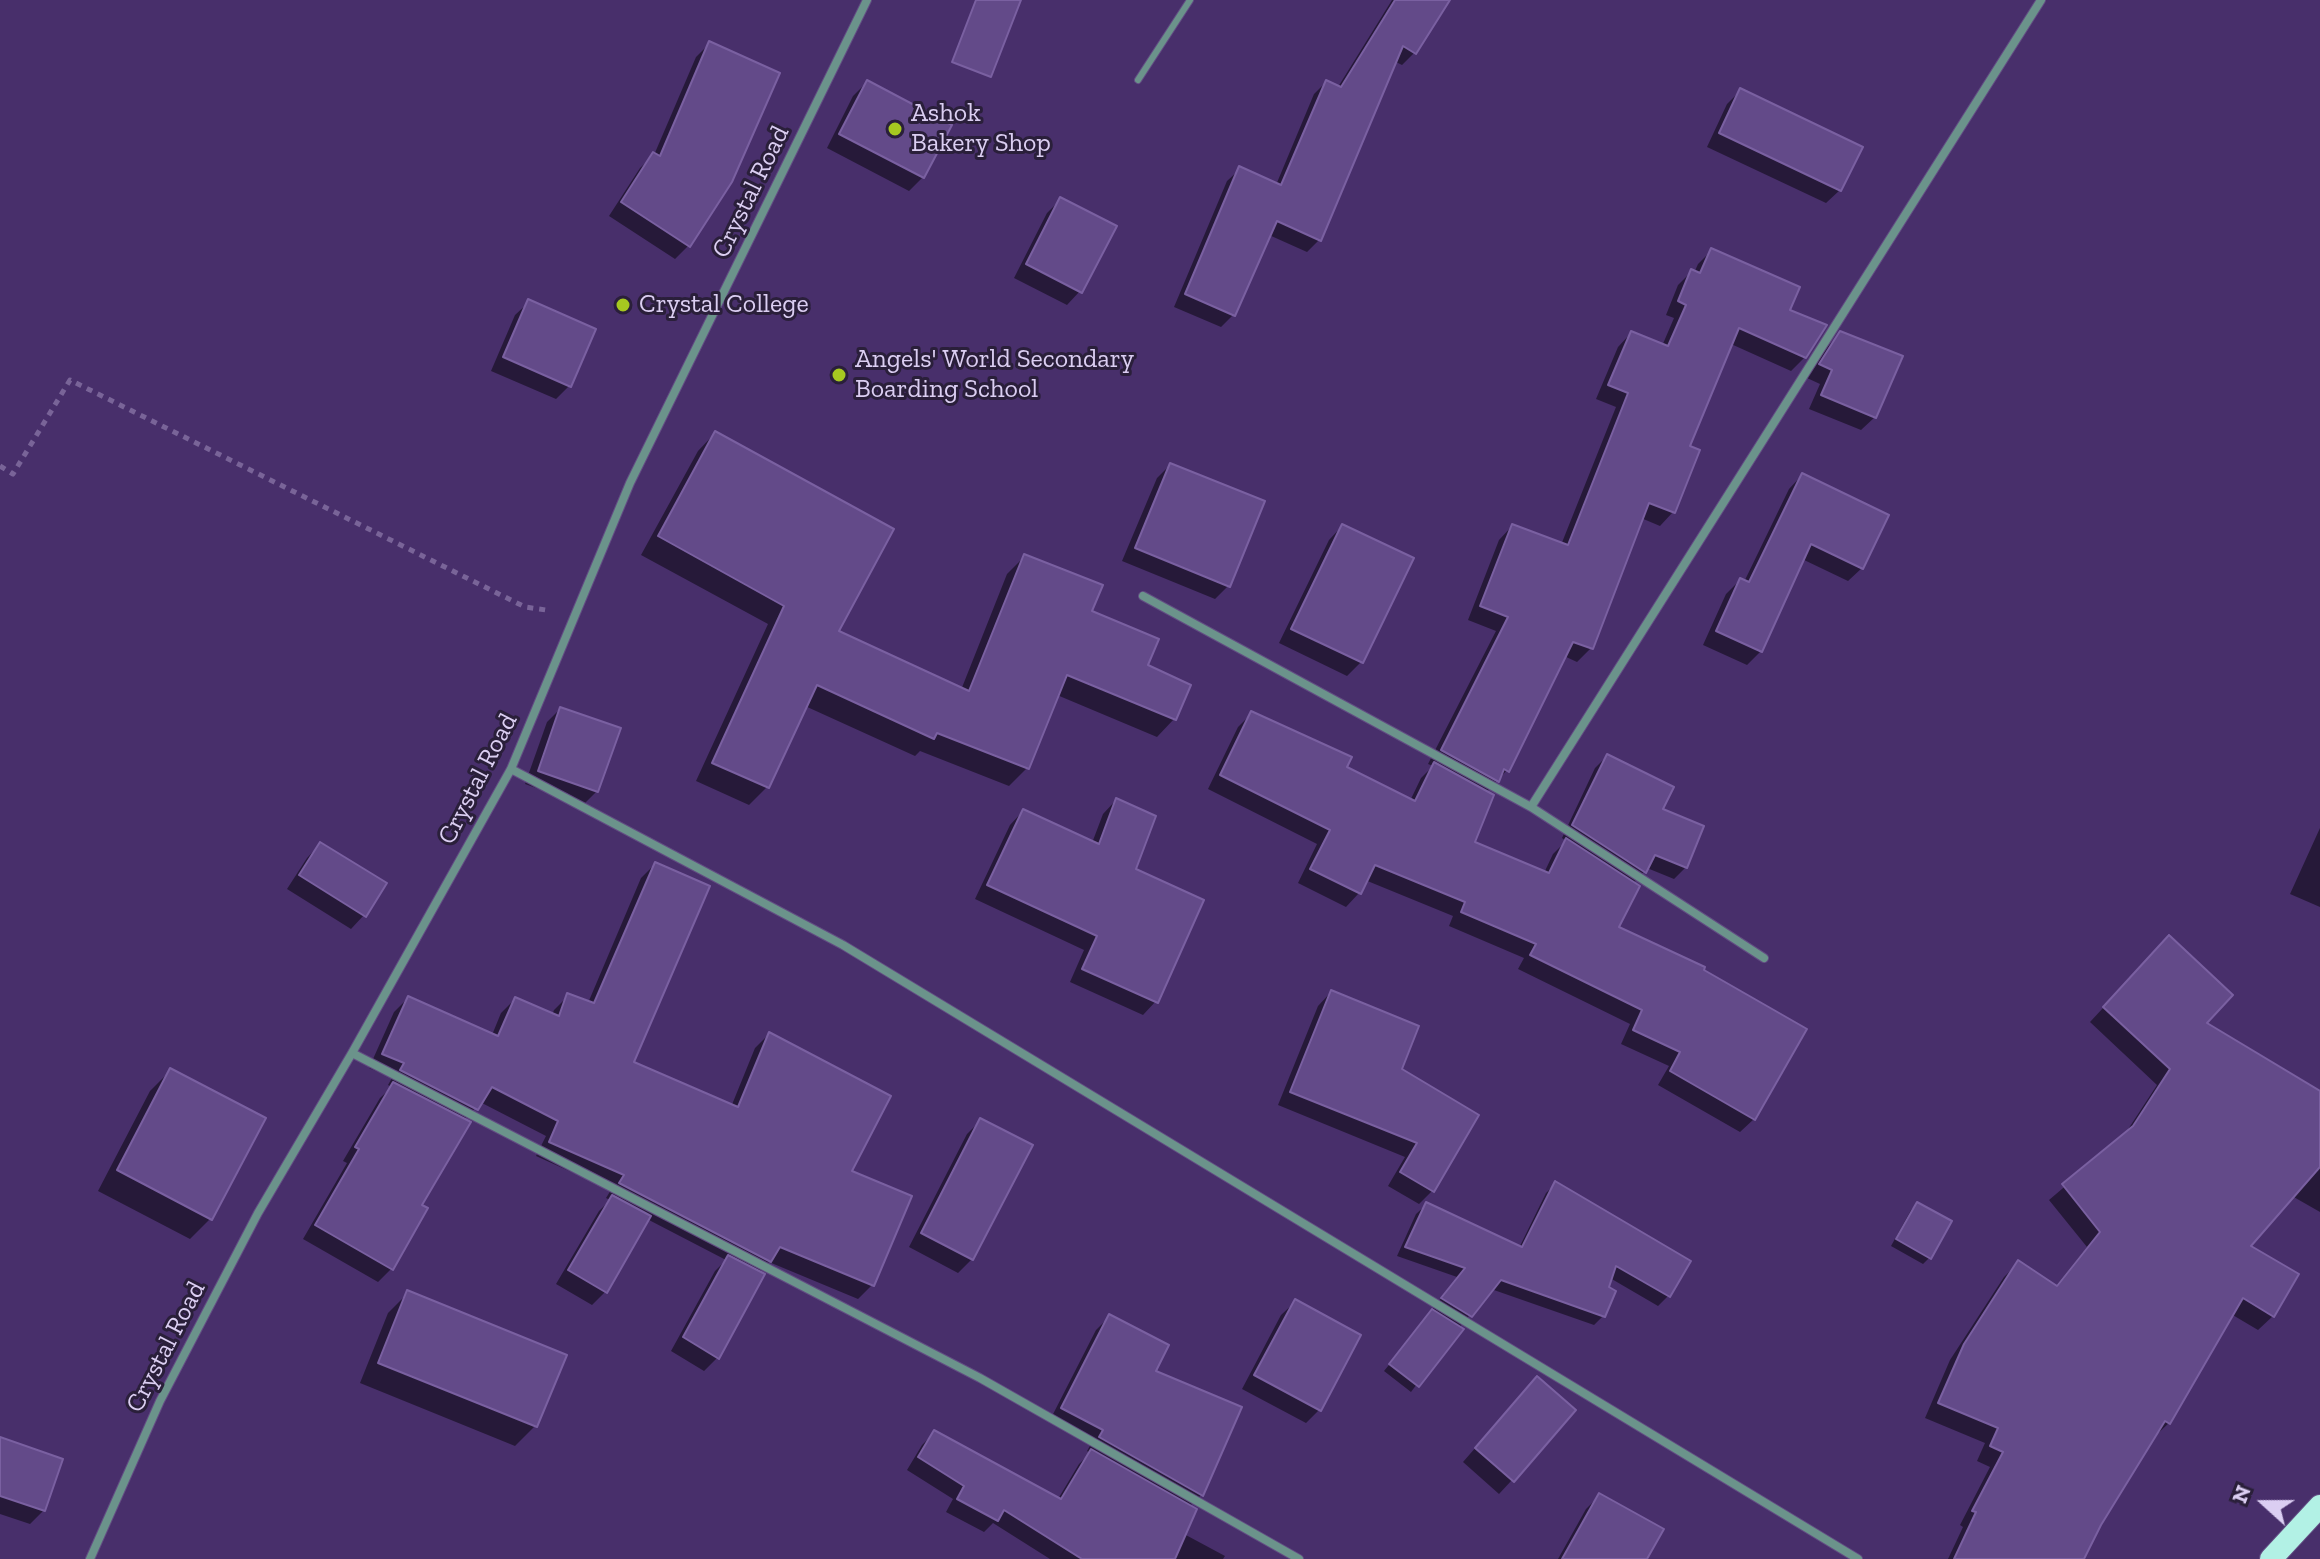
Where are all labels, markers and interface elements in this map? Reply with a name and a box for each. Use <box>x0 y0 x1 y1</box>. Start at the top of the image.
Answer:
place label: Ashok Bakery Shop <box>911 98 1051 160</box>
marker: Ashok Bakery Shop <box>886 120 904 138</box>
street label: Crystal Road <box>706 121 796 263</box>
place label: Crystal College <box>639 289 809 321</box>
marker: Crystal College <box>614 296 632 314</box>
place label: Angels' World Secondary Boarding School <box>855 344 1134 406</box>
marker: Angels' World Secondary Boarding School <box>830 366 848 384</box>
street label: Crystal Road <box>432 708 524 850</box>
street label: Crystal Road <box>120 1276 212 1418</box>
north arrow <box>2224 1463 2304 1543</box>
text: N <box>2226 1482 2257 1507</box>

